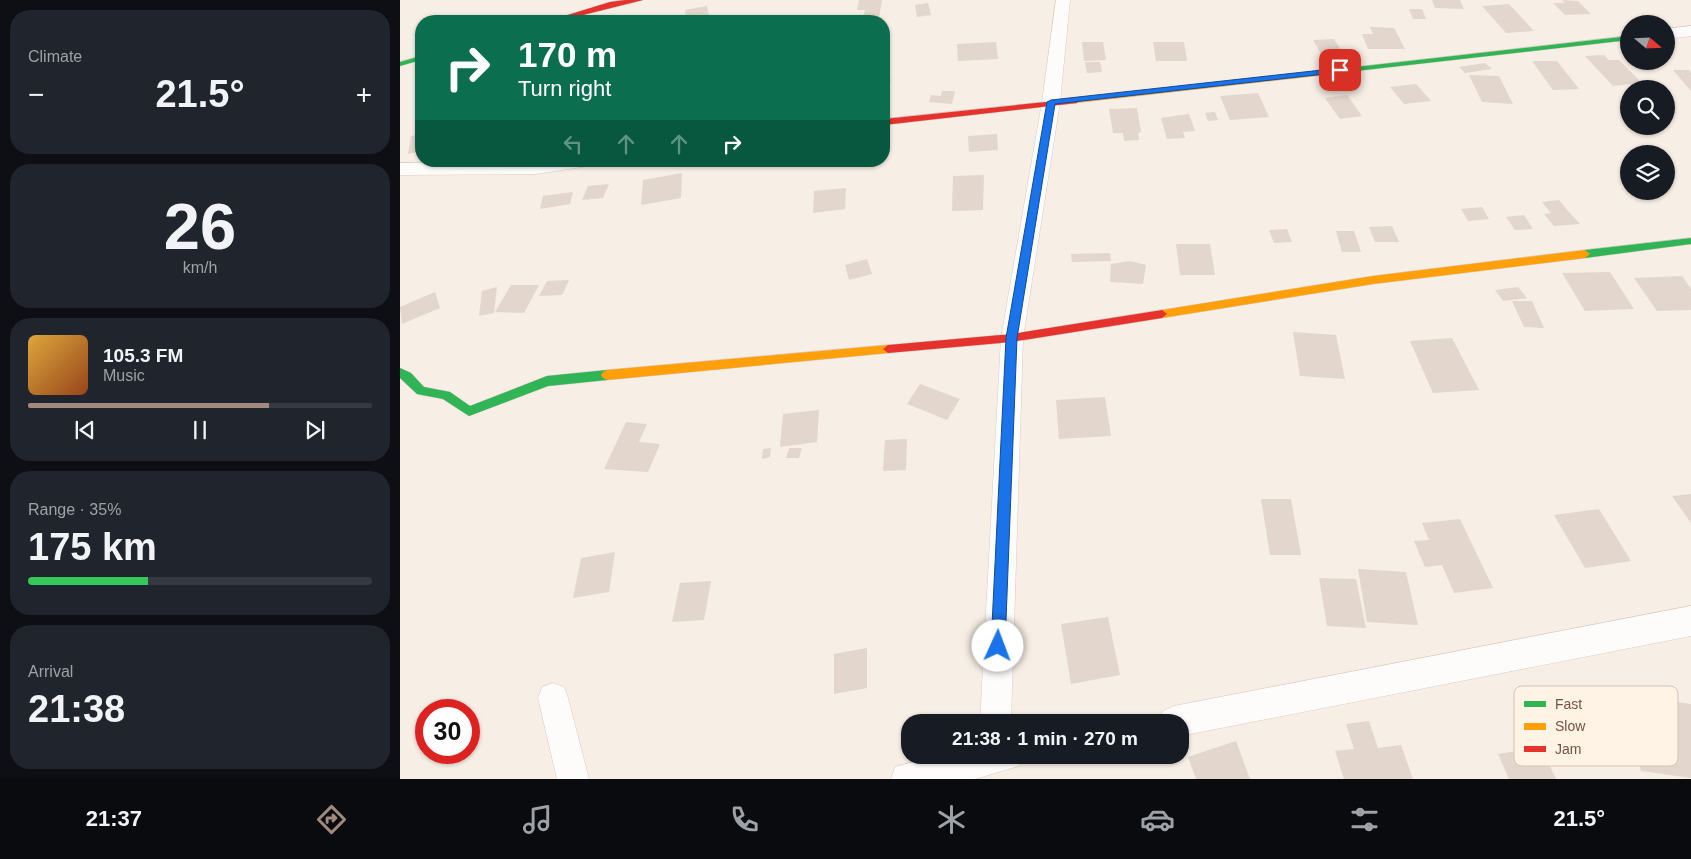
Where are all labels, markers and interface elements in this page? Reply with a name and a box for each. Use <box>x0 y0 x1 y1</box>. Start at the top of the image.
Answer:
north arrow <box>1620 15 1675 70</box>
map controls <box>1620 15 1675 200</box>
icon: right <box>435 35 500 100</box>
text: 170 m <box>518 35 617 74</box>
text: Climate <box>28 48 82 65</box>
pin <box>1319 49 1361 91</box>
icon: arrive <box>1326 56 1354 84</box>
text: 21.5° <box>155 73 245 115</box>
text: Turn right <box>518 76 611 101</box>
text: − <box>28 79 44 110</box>
text: + <box>356 79 372 110</box>
button: search <box>1620 80 1675 135</box>
icon: left <box>559 130 587 158</box>
icon: ahead <box>612 130 640 158</box>
icon: ahead <box>665 130 693 158</box>
icon: right <box>718 130 746 158</box>
button: layers <box>1620 145 1675 200</box>
text: 26 <box>164 190 236 263</box>
text: km/h <box>183 259 217 276</box>
text: 105.3 FM <box>103 345 183 366</box>
text: Music <box>103 367 145 384</box>
icon: previous <box>71 416 99 444</box>
icon: pause <box>186 416 214 444</box>
icon: next <box>301 416 329 444</box>
text: Range · 35% <box>28 501 121 518</box>
text: 175 km <box>28 526 157 568</box>
position arrow <box>971 619 1023 671</box>
text: Arrival <box>28 663 73 680</box>
legend <box>1514 686 1678 766</box>
text: 21:38 <box>28 688 125 730</box>
text: Fast <box>1555 696 1582 712</box>
speed limit sign: 30 <box>415 699 480 764</box>
text: Slow <box>1555 718 1586 734</box>
text: 21:38 · 1 min · 270 m <box>952 728 1138 749</box>
text: Jam <box>1555 741 1581 757</box>
icon: directions <box>314 802 349 837</box>
icon: music <box>520 802 555 837</box>
icon: phone <box>727 802 762 837</box>
icon: climate <box>934 802 969 837</box>
icon: car <box>1140 802 1175 837</box>
icon: filters <box>1347 802 1382 837</box>
text: 21:37 <box>86 806 142 831</box>
text: 21.5° <box>1553 806 1605 831</box>

